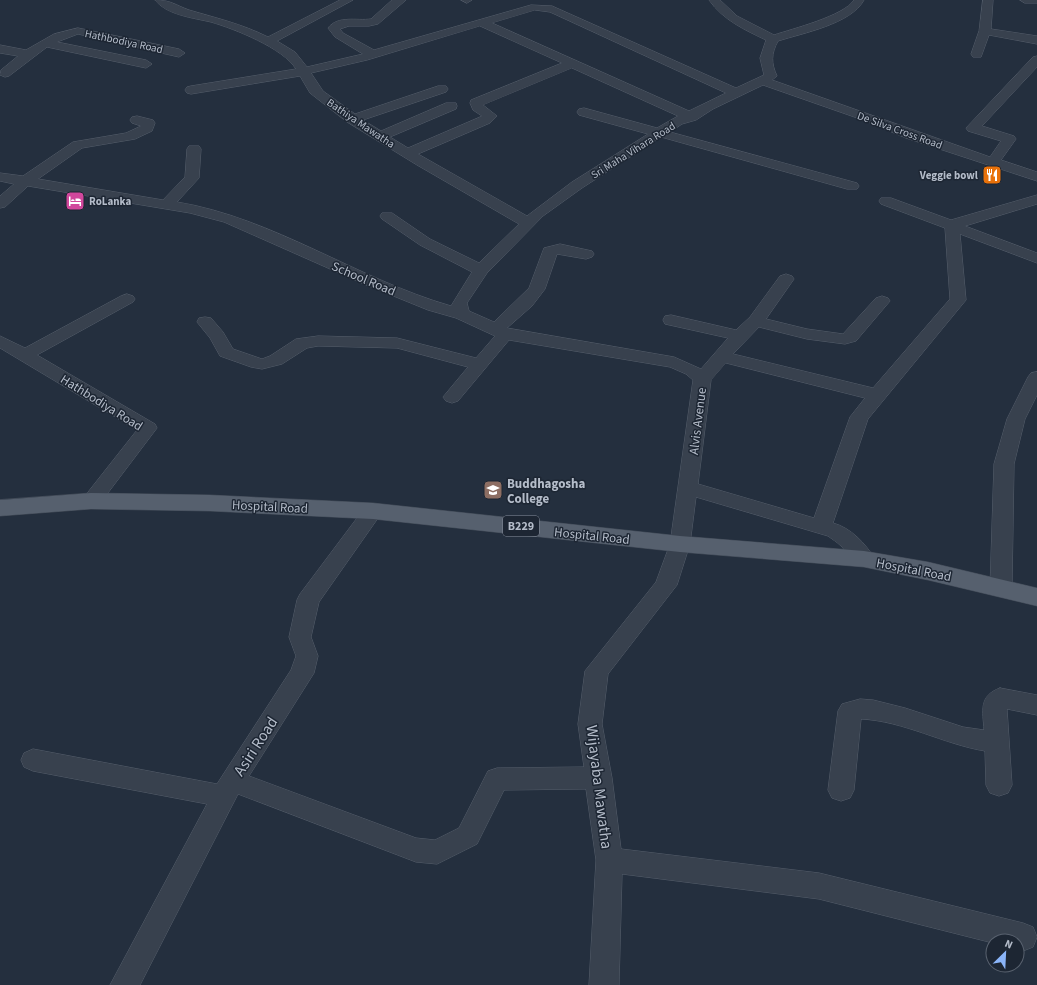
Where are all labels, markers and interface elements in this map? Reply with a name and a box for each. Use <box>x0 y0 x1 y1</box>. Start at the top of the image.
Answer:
street label: Hathbodiya Road <box>84 26 164 57</box>
street label: Bathiya Mawatha <box>324 95 398 152</box>
street label: De Silva Cross Road <box>855 108 944 153</box>
street label: Sri Maha Vihara Road <box>588 118 678 182</box>
restaurant icon: Veggie bowl <box>981 164 1003 186</box>
place label: Veggie bowl <box>919 168 979 183</box>
hotel icon: RoLanka <box>64 190 86 212</box>
place label: RoLanka <box>89 194 131 209</box>
street label: School Road <box>329 257 398 300</box>
street label: Hathbodiya Road <box>57 370 146 435</box>
street label: Alvis Avenue <box>685 386 711 456</box>
place label: Buddhagosha College <box>507 475 585 508</box>
school or university icon: Buddhagosha College <box>482 479 504 501</box>
street label: Hospital Road <box>232 496 308 518</box>
road number: B229 <box>503 516 539 536</box>
street label: Hospital Road <box>553 523 631 549</box>
street label: Hospital Road <box>875 554 953 586</box>
street label: Asiri Road <box>228 713 283 781</box>
street label: Wijayaba Mawatha <box>580 724 618 850</box>
north arrow <box>985 933 1025 973</box>
text: N <box>1002 936 1015 953</box>

